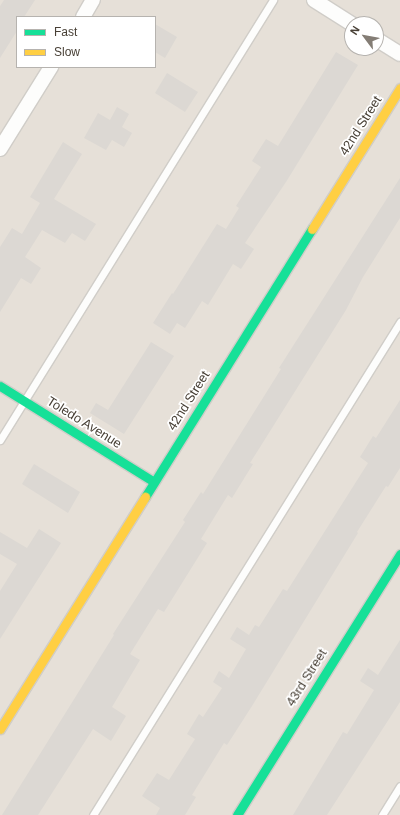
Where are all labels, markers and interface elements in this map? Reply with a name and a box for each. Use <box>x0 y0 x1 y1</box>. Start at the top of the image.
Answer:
legend <box>16 16 156 68</box>
north arrow <box>344 16 384 56</box>
text: N <box>347 24 362 37</box>
text: Fast <box>54 25 77 39</box>
text: Slow <box>54 45 80 59</box>
street label: 42nd Street <box>337 93 385 159</box>
street label: 42nd Street <box>165 368 213 434</box>
street label: Toledo Avenue <box>43 394 125 452</box>
street label: 43rd Street <box>283 647 331 709</box>

